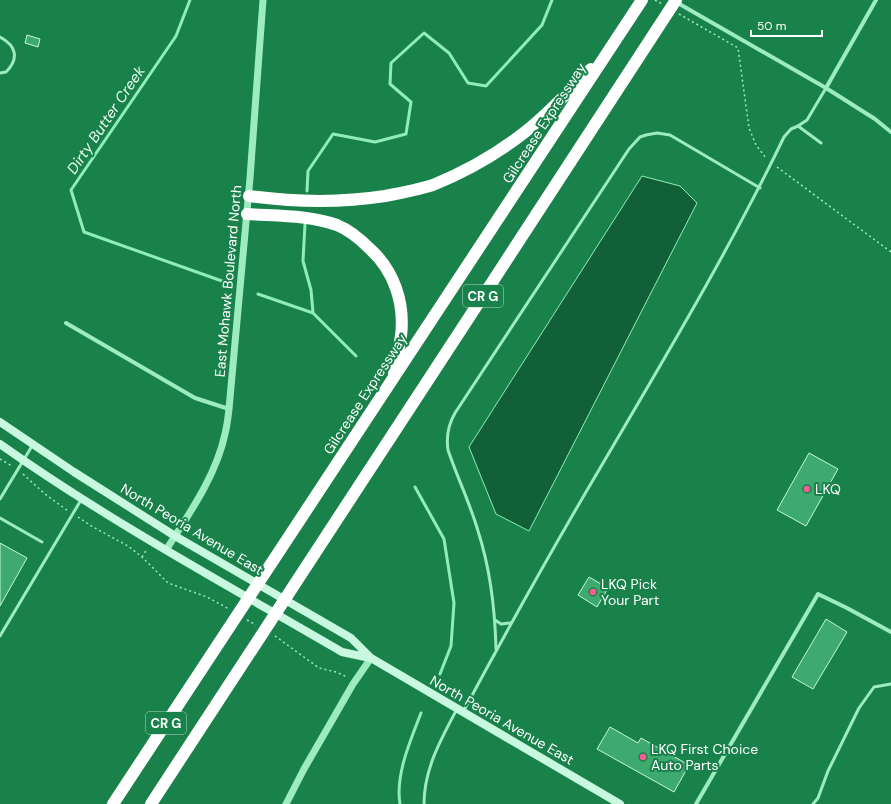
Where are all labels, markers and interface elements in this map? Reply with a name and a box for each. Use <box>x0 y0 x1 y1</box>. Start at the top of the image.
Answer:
scale bar <box>751 12 822 38</box>
text: 50 m <box>757 18 786 34</box>
street label: Gilcrease Expressway <box>498 59 590 187</box>
water label: Dirty Butter Creek <box>62 62 150 178</box>
street label: East Mohawk Boulevard North <box>211 184 245 378</box>
road number: CR G <box>463 285 503 307</box>
street label: Gilcrease Expressway <box>319 330 411 458</box>
street label: North Peoria Avenue East <box>117 479 267 579</box>
place label: LKQ <box>815 480 841 498</box>
marker: LKQ <box>802 484 812 494</box>
place label: LKQ Pick Your Part <box>601 575 659 609</box>
marker: LKQ Pick Your Part <box>588 587 598 597</box>
street label: North Peoria Avenue East <box>427 671 577 769</box>
road number: CR G <box>146 712 186 734</box>
place label: LKQ First Choice Auto Parts <box>651 740 758 774</box>
marker: LKQ First Choice Auto Parts <box>638 752 648 762</box>

